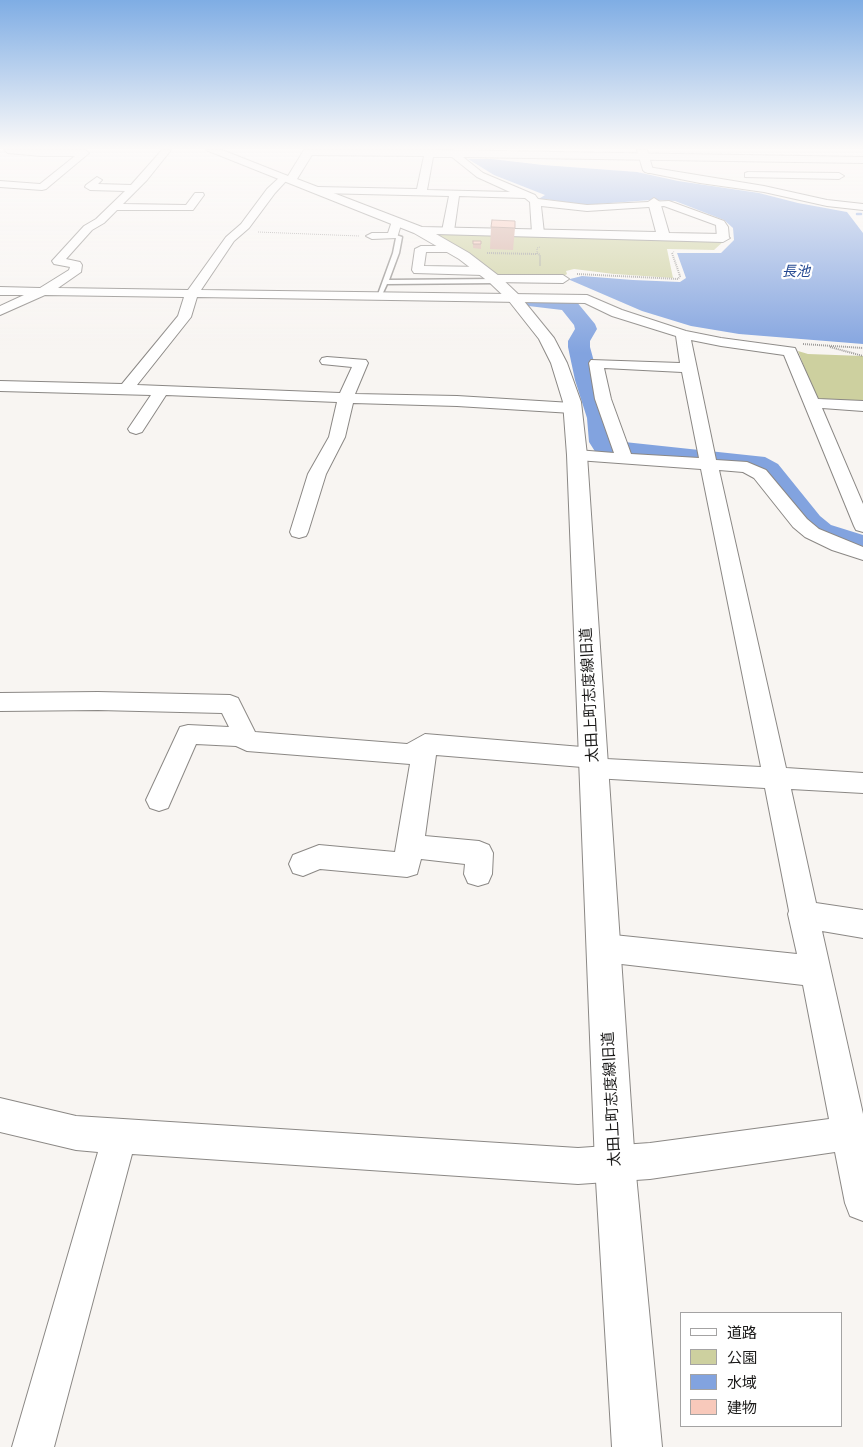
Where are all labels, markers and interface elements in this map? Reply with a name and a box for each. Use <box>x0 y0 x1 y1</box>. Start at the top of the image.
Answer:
water label: 長池 <box>782 264 810 280</box>
street label: 太田上町志度線旧道 <box>577 627 603 763</box>
street label: 太田上町志度線旧道 <box>599 1031 625 1167</box>
legend <box>680 1312 843 1427</box>
text: 道路 <box>727 1323 757 1342</box>
text: 公園 <box>727 1348 757 1367</box>
text: 水域 <box>727 1373 757 1392</box>
text: 建物 <box>727 1398 757 1417</box>

